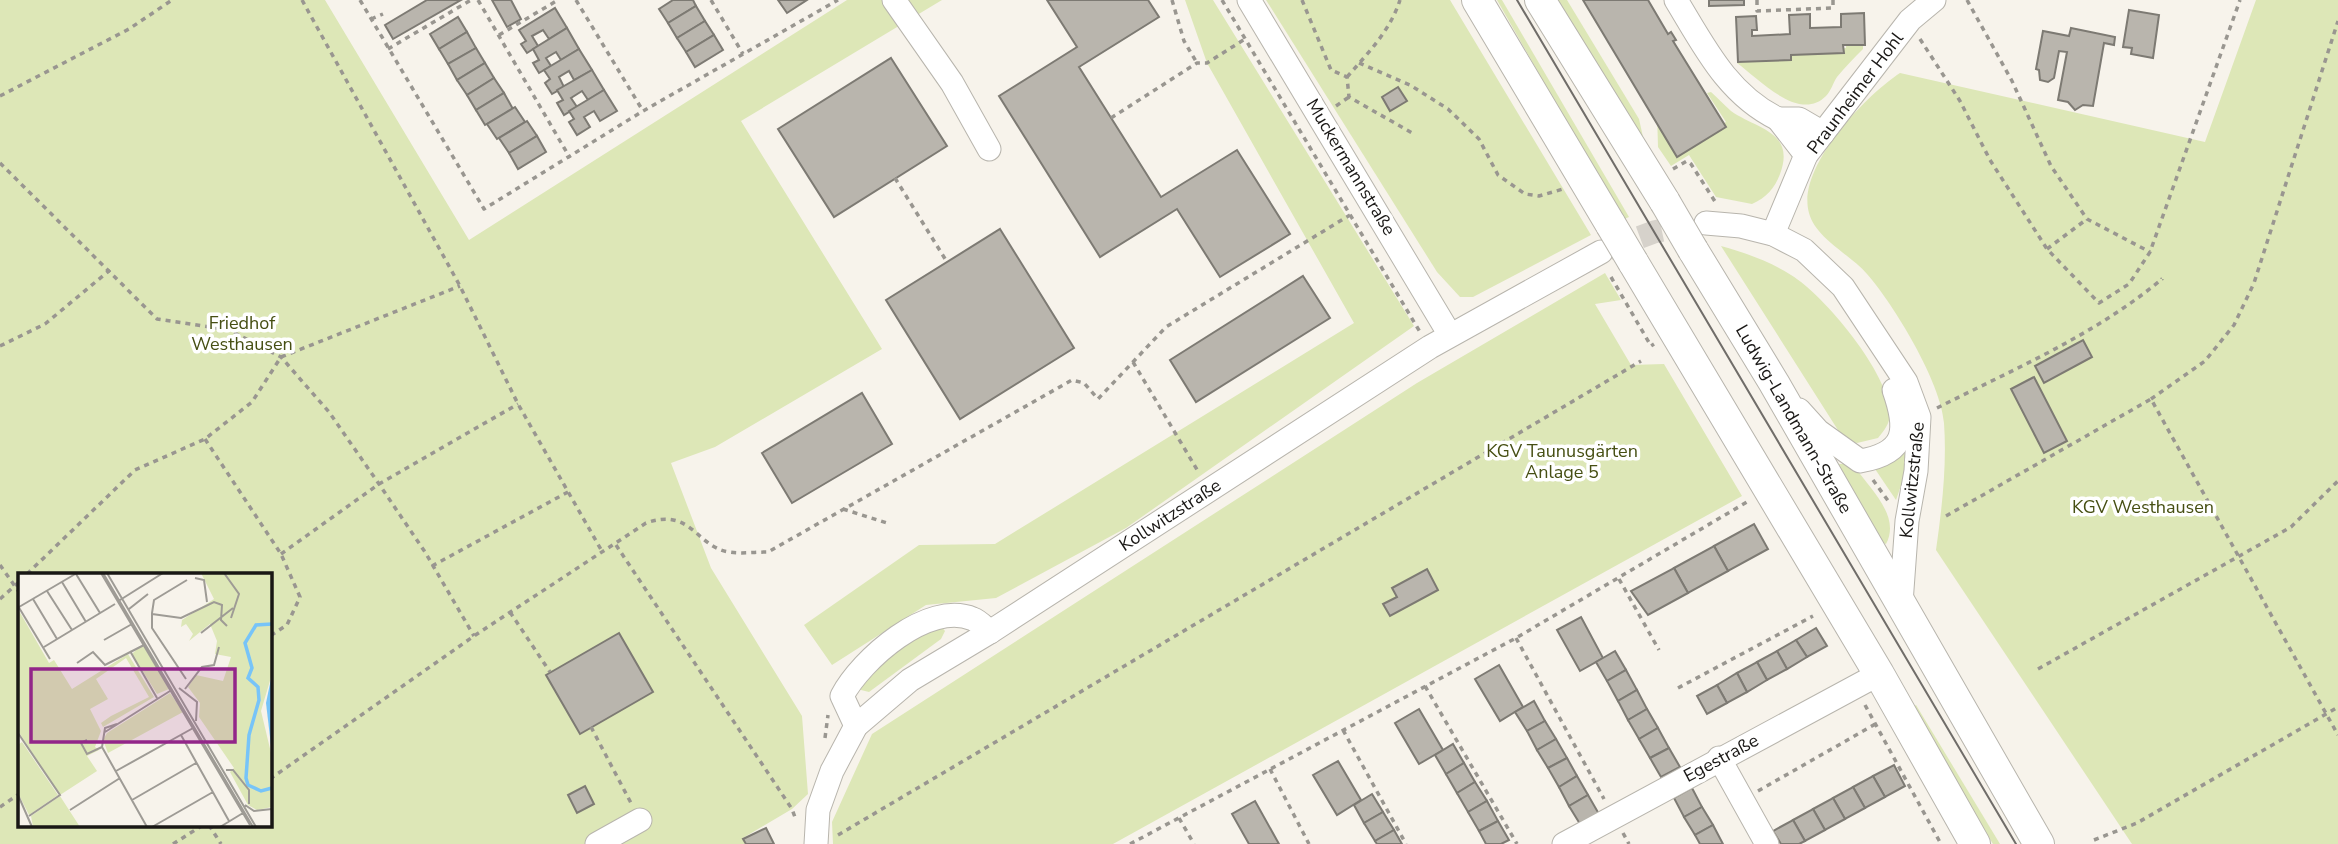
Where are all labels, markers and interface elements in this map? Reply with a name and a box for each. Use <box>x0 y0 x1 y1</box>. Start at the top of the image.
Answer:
street label: Praunheimer Hohl <box>1801 27 1909 159</box>
street label: Muckermannstraße <box>1301 94 1401 240</box>
park label: Friedhof Westhausen <box>191 311 293 356</box>
street label: Ludwig-Landmann-Straße <box>1730 320 1858 518</box>
street label: Kollwitzstraße <box>1894 421 1930 539</box>
park label: KGV Taunusgärten Anlage 5 <box>1486 439 1638 484</box>
street label: Kollwitzstraße <box>1114 473 1226 557</box>
park label: KGV Westhausen <box>2072 495 2214 519</box>
inset map <box>18 573 271 826</box>
street label: Egestraße <box>1679 728 1763 788</box>

